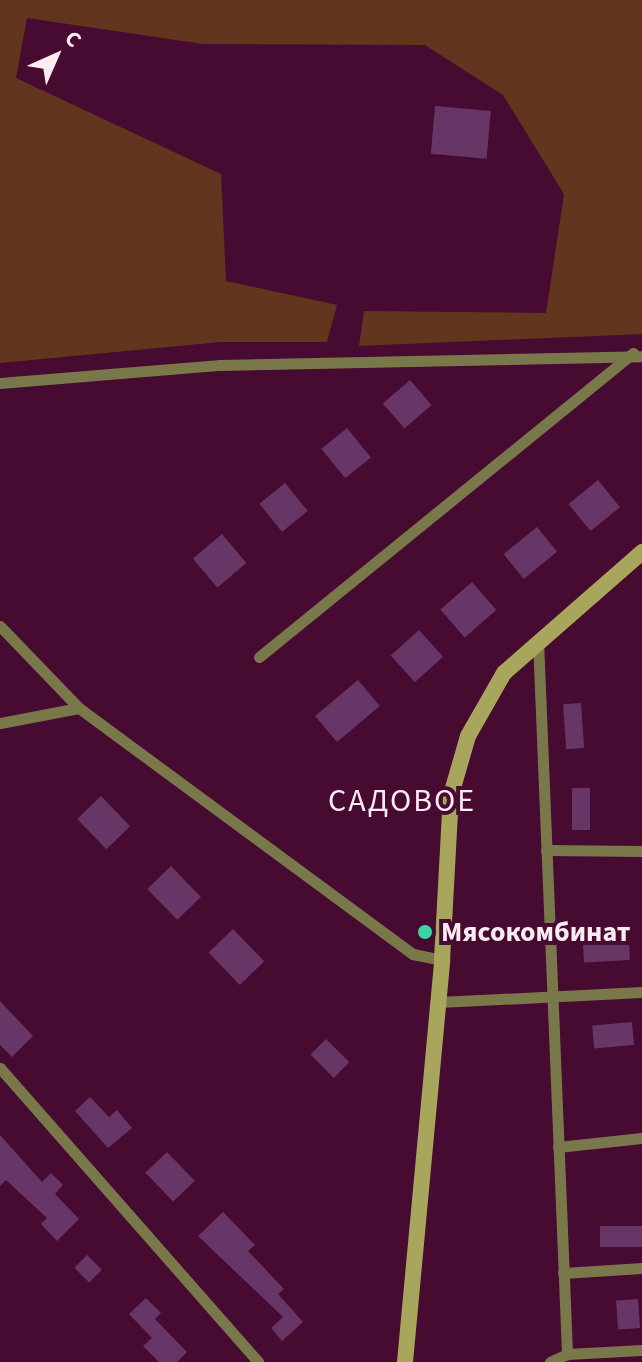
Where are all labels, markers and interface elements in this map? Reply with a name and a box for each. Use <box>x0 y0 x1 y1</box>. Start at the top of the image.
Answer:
north arrow <box>16 16 96 96</box>
text: С <box>57 23 89 55</box>
district label: САДОВОЕ <box>328 782 476 820</box>
place label: Мясокомбинат <box>441 915 630 949</box>
marker: Мясокомбинат <box>416 923 434 941</box>

